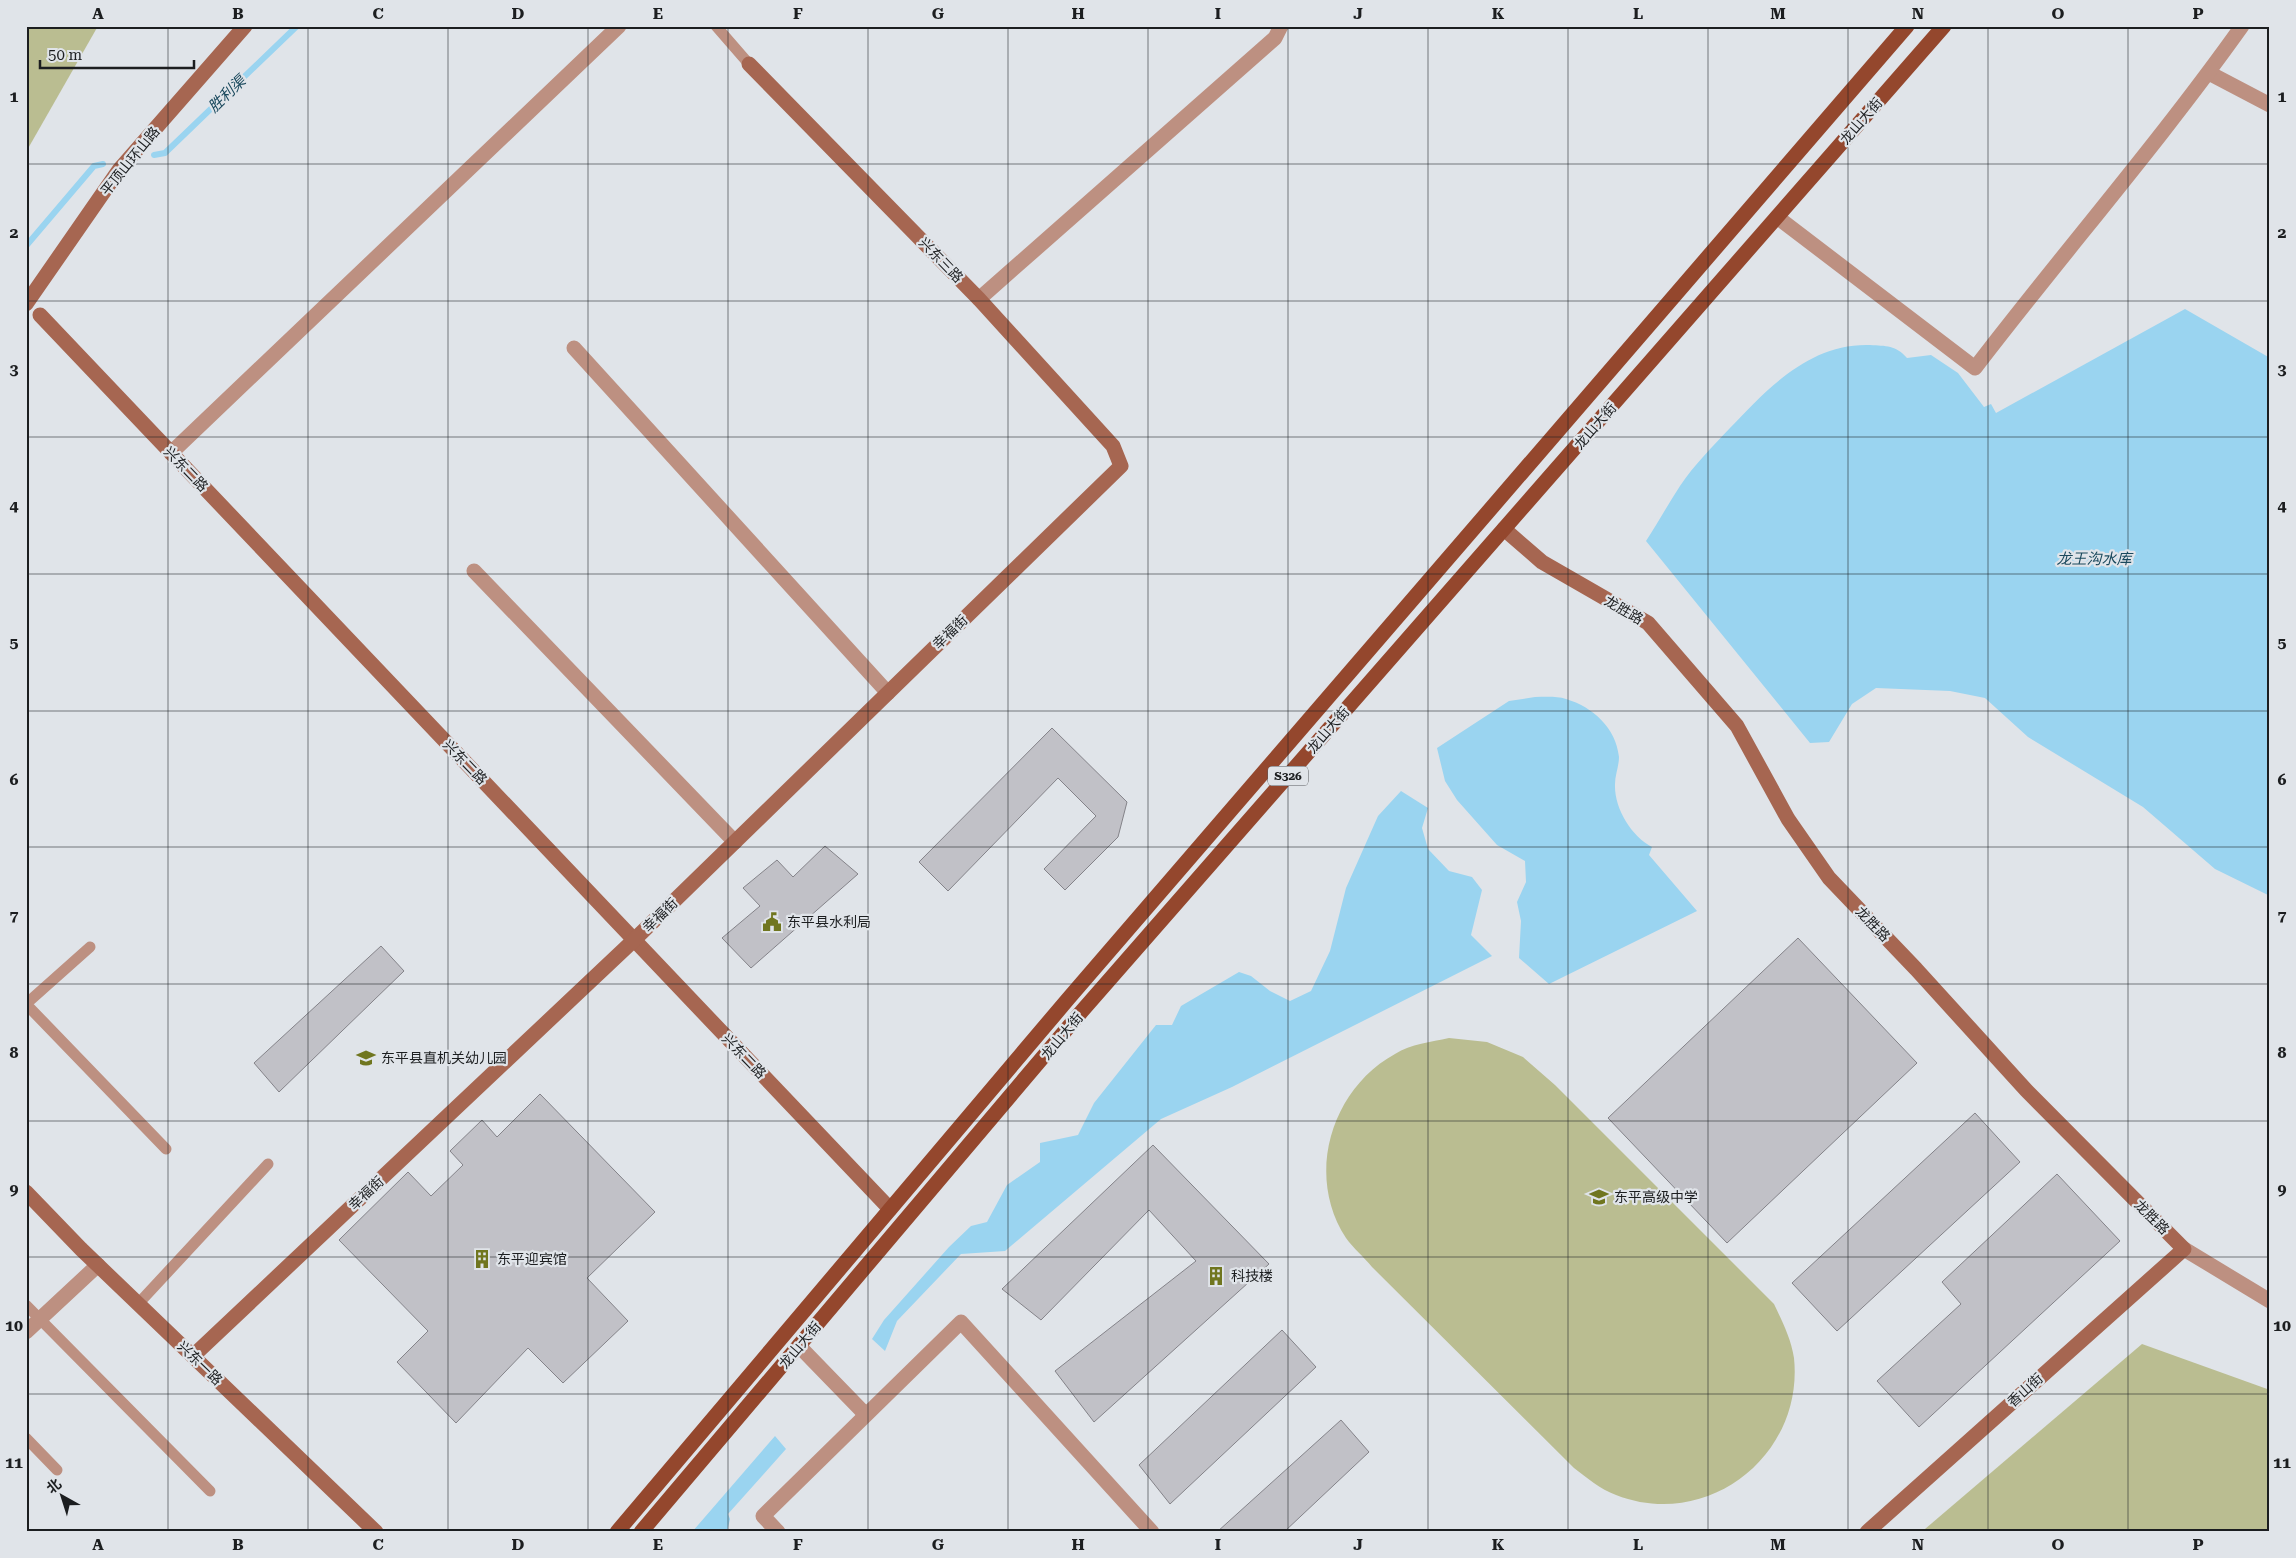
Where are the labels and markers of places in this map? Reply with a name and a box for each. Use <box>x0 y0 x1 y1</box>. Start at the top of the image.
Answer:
public building icon: 东平县水利局 <box>761 911 783 933</box>
place label: 东平县水利局 <box>787 914 871 930</box>
school or university icon: 东平县直机关幼儿园 <box>355 1047 377 1069</box>
place label: 东平县直机关幼儿园 <box>381 1050 507 1066</box>
school or university icon: 东平高级中学 <box>1588 1186 1610 1208</box>
place label: 东平高级中学 <box>1614 1189 1698 1205</box>
building icon: 东平迎宾馆 <box>471 1248 493 1270</box>
place label: 东平迎宾馆 <box>497 1251 567 1267</box>
building icon: 科技楼 <box>1205 1265 1227 1287</box>
place label: 科技楼 <box>1231 1268 1273 1284</box>

